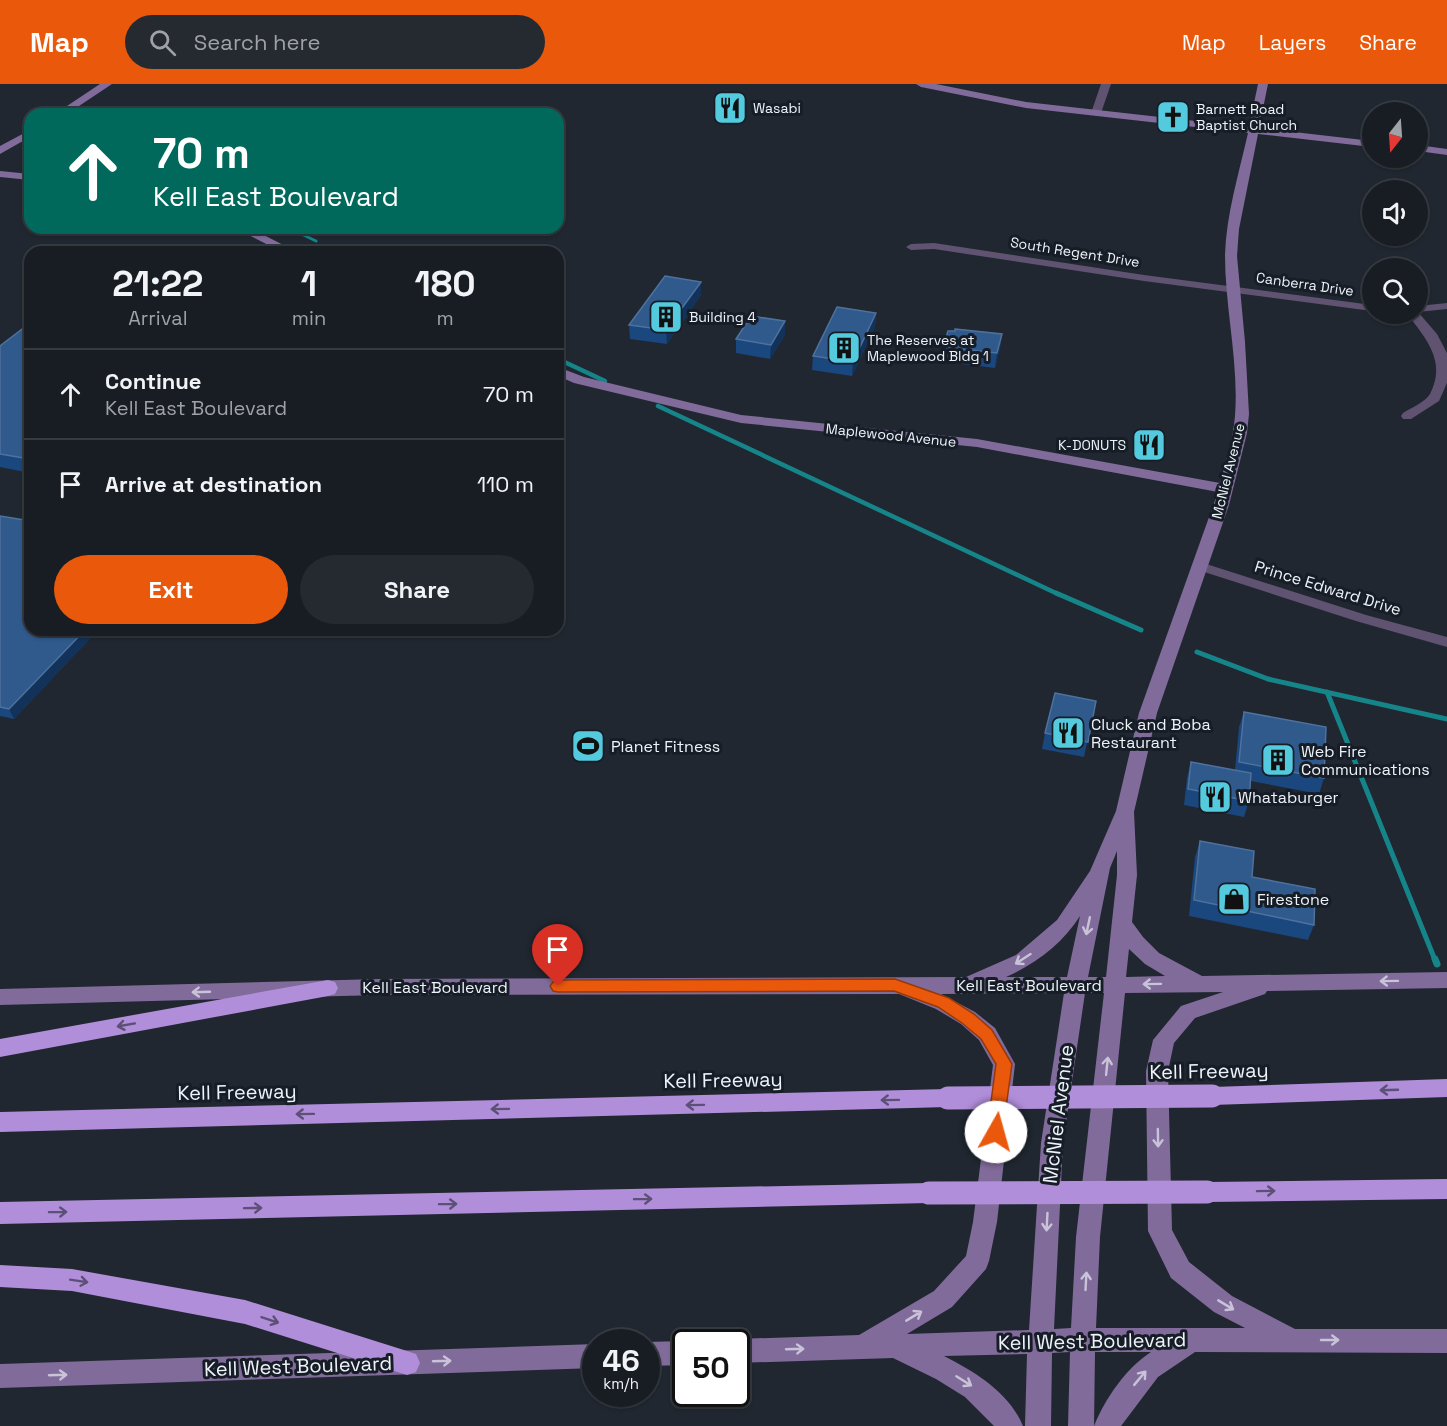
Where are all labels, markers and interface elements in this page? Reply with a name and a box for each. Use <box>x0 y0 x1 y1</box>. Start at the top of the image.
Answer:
search box <box>125 15 545 69</box>
text: Map <box>30 24 89 60</box>
icon: search <box>146 26 179 59</box>
text: Search here <box>194 28 321 56</box>
text: Map <box>1182 29 1226 56</box>
text: Layers <box>1259 29 1326 56</box>
text: Share <box>1359 29 1417 56</box>
restaurant icon: Wasabi <box>712 90 748 126</box>
place label: Wasabi <box>753 99 801 117</box>
church icon: Barnett Road Baptist Church <box>1155 99 1191 135</box>
place label: Barnett Road Baptist Church <box>1196 100 1297 134</box>
north arrow <box>1362 102 1428 168</box>
map controls <box>1362 102 1428 324</box>
text: 70 m <box>153 127 250 180</box>
icon: ahead <box>54 132 132 210</box>
text: Kell East Boulevard <box>153 179 399 214</box>
button: sound <box>1362 180 1428 246</box>
street label: South Regent Drive <box>1009 233 1141 271</box>
button: search <box>1362 258 1428 324</box>
text: 21:22 <box>112 261 203 307</box>
text: 1 <box>301 261 317 307</box>
text: 180 <box>414 261 476 307</box>
street label: Canberra Drive <box>1255 268 1355 300</box>
building icon: Building 4 <box>648 299 684 335</box>
text: Arrival <box>128 305 188 331</box>
text: min <box>292 305 326 331</box>
text: m <box>436 305 454 331</box>
place label: Building 4 <box>689 308 756 326</box>
building icon: The Reserves at Maplewood Bldg 1 <box>826 330 862 366</box>
place label: The Reserves at Maplewood Bldg 1 <box>867 331 989 365</box>
text: Continue <box>105 367 201 395</box>
icon: ahead <box>54 378 87 411</box>
text: 70 m <box>483 380 534 408</box>
text: Kell East Boulevard <box>105 395 287 421</box>
street label: Maplewood Avenue <box>825 419 957 451</box>
street label: McNiel Avenue <box>1207 421 1249 521</box>
restaurant icon: K-DONUTS <box>1131 427 1167 463</box>
place label: K-DONUTS <box>1058 436 1126 454</box>
icon: arrive <box>54 468 87 501</box>
text: Arrive at destination <box>105 470 322 498</box>
text: 110 m <box>477 470 534 498</box>
button: Exit <box>54 555 288 624</box>
button: Share <box>300 555 534 624</box>
street label: Prince Edward Drive <box>1252 556 1404 620</box>
place label: Cluck and Boba Restaurant <box>1091 714 1211 753</box>
restaurant icon: Cluck and Boba Restaurant <box>1050 715 1086 751</box>
sports icon: Planet Fitness <box>570 728 606 764</box>
place label: Planet Fitness <box>611 736 720 757</box>
place label: Web Fire Communications <box>1301 741 1430 780</box>
building icon: Web Fire Communications <box>1260 742 1296 778</box>
restaurant icon: Whataburger <box>1197 779 1233 815</box>
place label: Whataburger <box>1238 787 1339 808</box>
shop icon: Firestone <box>1216 881 1252 917</box>
place label: Firestone <box>1257 889 1329 910</box>
one-way arrow <box>1082 915 1093 935</box>
pin <box>532 924 583 986</box>
icon: arrive <box>541 933 574 966</box>
one-way arrow <box>1015 953 1031 965</box>
street label: Kell East Boulevard <box>956 975 1102 996</box>
one-way arrow <box>1379 975 1399 986</box>
street label: Kell East Boulevard <box>362 977 508 998</box>
one-way arrow <box>1142 978 1162 990</box>
one-way arrow <box>191 986 211 997</box>
one-way arrow <box>117 1020 137 1031</box>
street label: McNiel Avenue <box>1037 1043 1079 1185</box>
one-way arrow <box>1102 1057 1113 1077</box>
street label: Kell Freeway <box>1149 1057 1269 1085</box>
street label: Kell Freeway <box>663 1066 783 1094</box>
street label: Kell Freeway <box>177 1078 297 1106</box>
one-way arrow <box>1379 1084 1399 1096</box>
one-way arrow <box>880 1094 900 1106</box>
one-way arrow <box>685 1099 705 1110</box>
position arrow <box>964 1100 1028 1164</box>
one-way arrow <box>490 1104 510 1115</box>
one-way arrow <box>295 1109 315 1120</box>
one-way arrow <box>1152 1127 1164 1147</box>
one-way arrow <box>1255 1185 1275 1197</box>
one-way arrow <box>633 1194 653 1205</box>
one-way arrow <box>438 1198 458 1209</box>
one-way arrow <box>243 1202 263 1214</box>
one-way arrow <box>48 1206 68 1218</box>
one-way arrow <box>1041 1212 1052 1232</box>
one-way arrow <box>1080 1272 1091 1292</box>
one-way arrow <box>69 1276 89 1287</box>
one-way arrow <box>1217 1299 1234 1311</box>
one-way arrow <box>905 1310 922 1322</box>
one-way arrow <box>260 1315 279 1326</box>
street label: Kell West Boulevard <box>998 1326 1186 1356</box>
speed limit sign: 50 <box>672 1329 750 1407</box>
one-way arrow <box>1320 1334 1340 1346</box>
text: 46 <box>602 1341 640 1380</box>
one-way arrow <box>784 1343 804 1354</box>
street label: Kell West Boulevard <box>203 1350 393 1382</box>
one-way arrow <box>432 1356 452 1367</box>
one-way arrow <box>48 1369 68 1380</box>
one-way arrow <box>1134 1371 1147 1387</box>
text: km/h <box>603 1374 639 1393</box>
one-way arrow <box>955 1375 972 1387</box>

